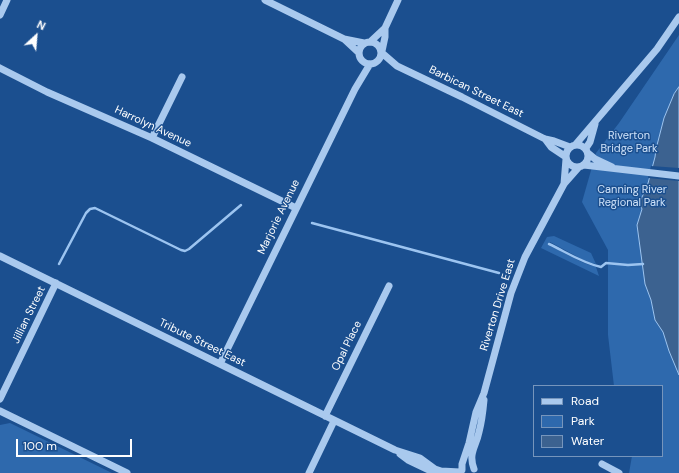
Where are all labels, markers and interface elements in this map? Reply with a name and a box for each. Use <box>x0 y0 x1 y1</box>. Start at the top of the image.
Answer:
north arrow <box>16 16 56 56</box>
text: N <box>35 17 48 33</box>
street label: Barbican Street East <box>427 63 525 121</box>
street label: Harrolyn Avenue <box>113 103 193 151</box>
park label: Riverton Bridge Park <box>600 129 658 155</box>
street label: Marjorie Avenue <box>255 177 303 257</box>
park label: Canning River Regional Park <box>597 183 667 209</box>
street label: Riverton Drive East <box>478 257 518 353</box>
street label: Jillian Street <box>9 284 49 346</box>
street label: Tribute Street East <box>157 316 247 370</box>
street label: Opal Place <box>329 319 365 373</box>
legend <box>533 385 663 457</box>
text: Road <box>571 393 599 409</box>
text: Park <box>571 413 595 429</box>
scale bar <box>18 431 134 457</box>
text: Water <box>571 433 604 449</box>
text: 100 m <box>23 438 57 454</box>

